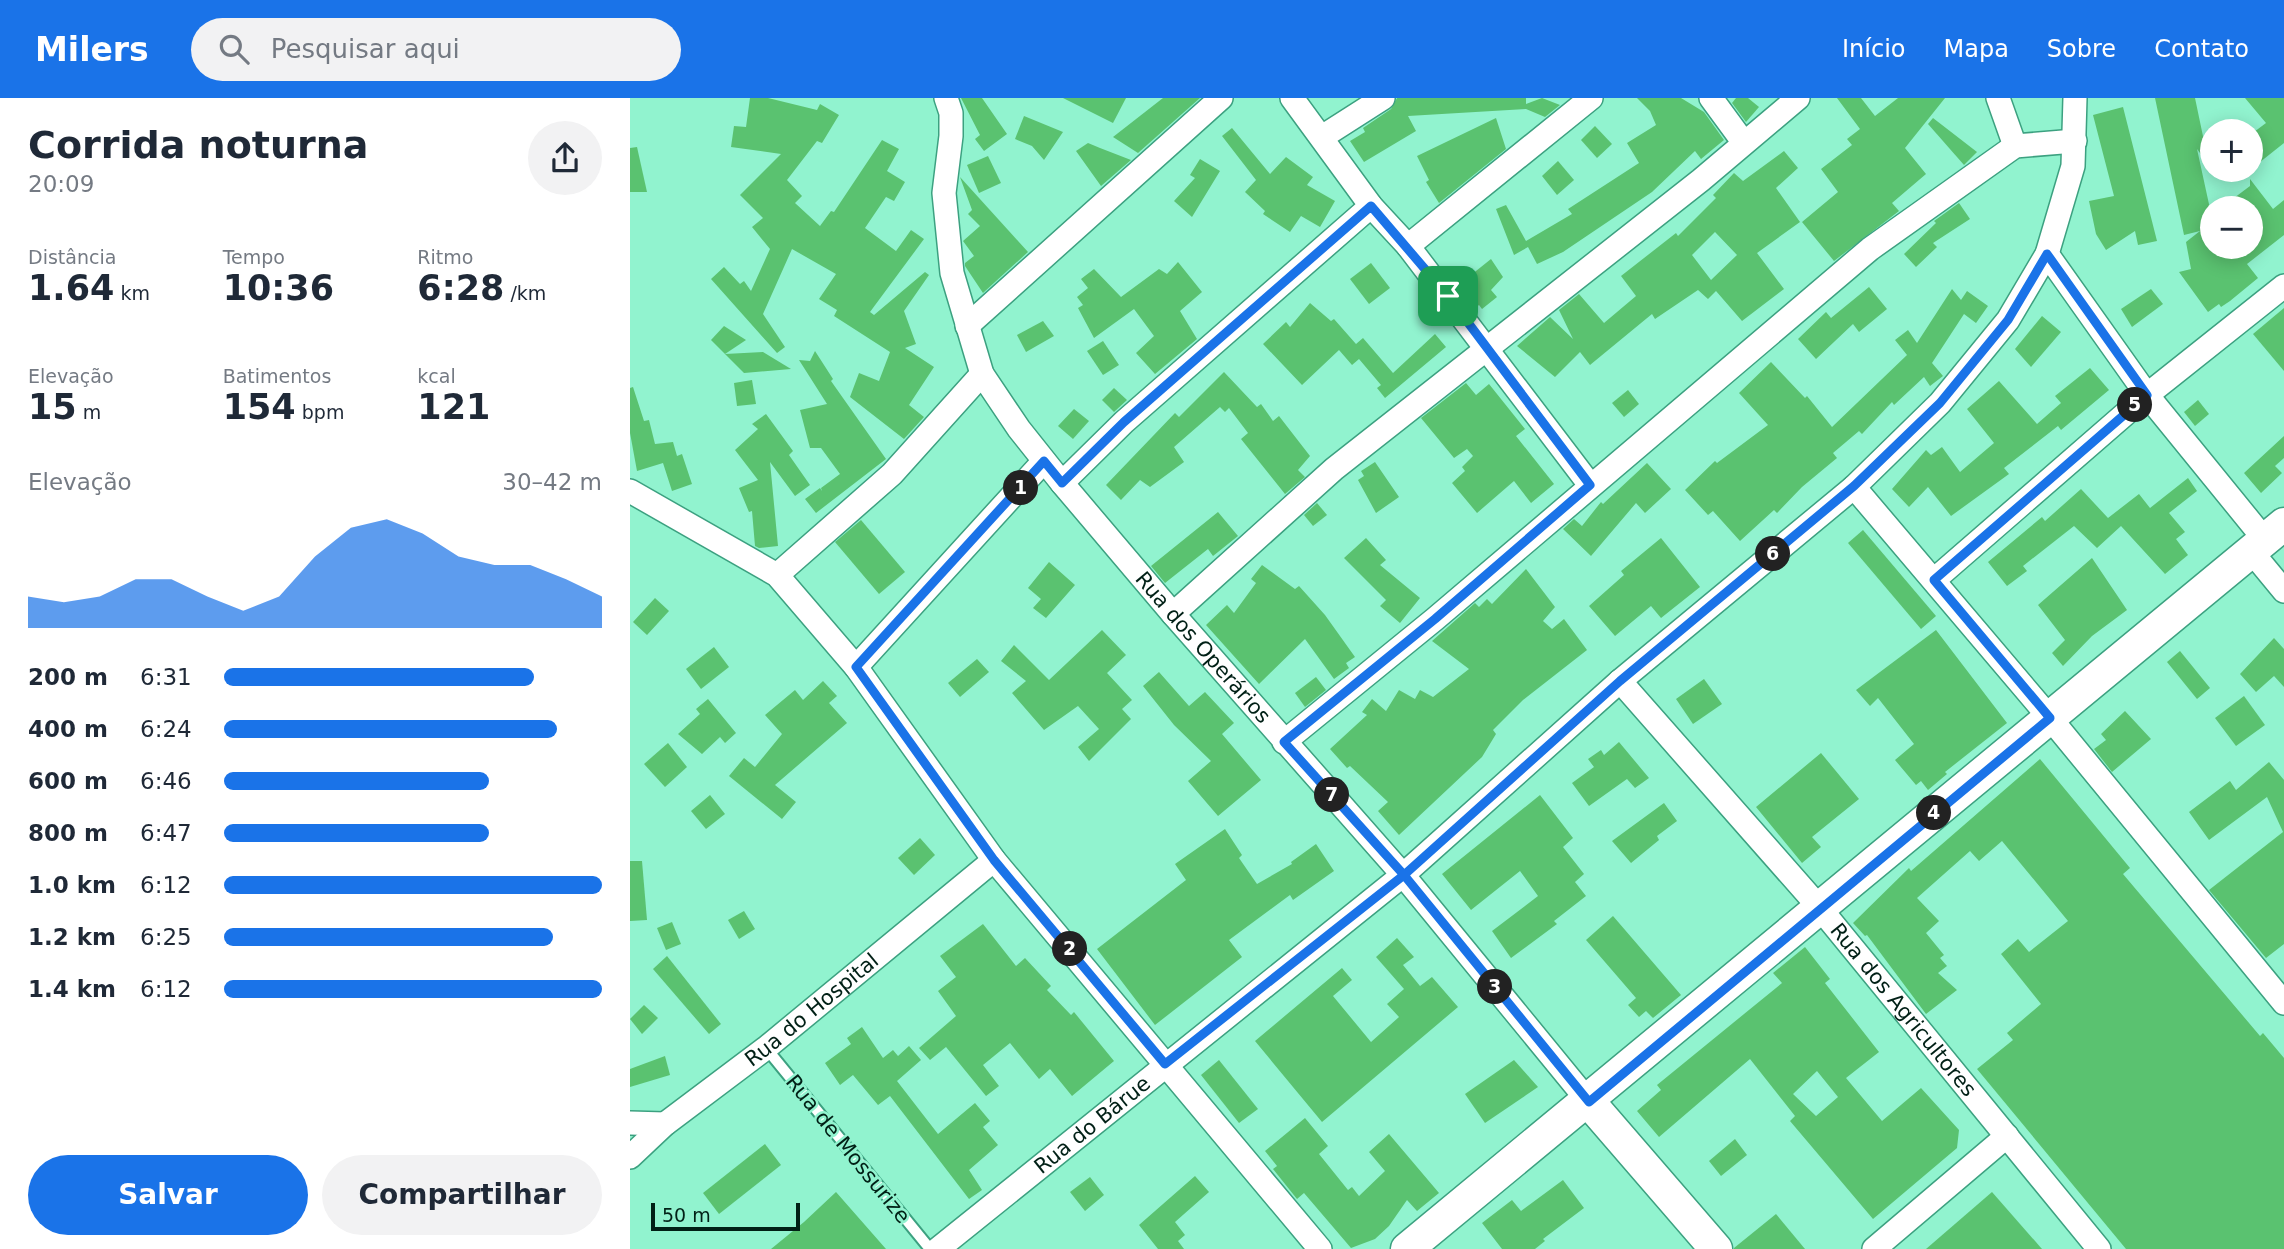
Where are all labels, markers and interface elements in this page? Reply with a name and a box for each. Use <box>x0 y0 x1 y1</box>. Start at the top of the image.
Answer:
search box <box>191 18 681 81</box>
text: Milers <box>35 30 149 69</box>
icon: search <box>215 30 253 68</box>
text: Pesquisar aqui <box>271 34 460 64</box>
text: Início <box>1842 35 1906 63</box>
text: Mapa <box>1944 35 2009 63</box>
text: Sobre <box>2047 35 2116 63</box>
text: Contato <box>2154 35 2249 63</box>
map controls <box>2200 119 2263 259</box>
button: + <box>2200 119 2263 182</box>
button: share <box>528 121 602 195</box>
text: Corrida noturna <box>28 123 368 167</box>
text: 20:09 <box>28 171 94 197</box>
button: − <box>2200 196 2263 259</box>
text: Distância <box>28 246 116 268</box>
text: Tempo <box>223 246 285 268</box>
text: Ritmo <box>417 246 473 268</box>
pin <box>1418 266 1478 326</box>
text: 1.64 <box>28 268 114 308</box>
text: 10:36 <box>223 268 334 308</box>
text: 6:28 <box>417 268 504 308</box>
icon: arrive <box>1429 277 1467 315</box>
text: km <box>114 282 150 304</box>
text: /km <box>504 282 546 304</box>
text: Elevação <box>28 365 114 387</box>
text: Batimentos <box>223 365 331 387</box>
text: kcal <box>417 365 456 387</box>
text: 15 <box>28 387 77 427</box>
text: 154 <box>223 387 296 427</box>
text: 121 <box>417 387 490 427</box>
pin: 5 <box>2118 388 2152 422</box>
text: 5 <box>2128 393 2141 415</box>
text: m <box>77 401 101 423</box>
text: bpm <box>296 401 344 423</box>
text: Elevação <box>28 469 132 495</box>
text: 30–42 m <box>502 469 602 495</box>
pin: 1 <box>1004 470 1038 506</box>
text: 1 <box>1014 476 1027 498</box>
pin: 6 <box>1756 536 1790 572</box>
text: 6 <box>1766 542 1779 564</box>
street label: Rua dos Operários <box>1131 567 1276 728</box>
text: 200 m <box>28 664 108 690</box>
text: 6:31 <box>140 664 192 690</box>
text: 400 m <box>28 716 108 742</box>
text: 6:24 <box>140 716 192 742</box>
text: 600 m <box>28 768 108 794</box>
text: 6:46 <box>140 768 192 794</box>
pin: 7 <box>1314 778 1350 812</box>
text: 7 <box>1325 783 1338 805</box>
pin: 4 <box>1916 796 1952 830</box>
text: 4 <box>1927 801 1940 823</box>
text: 800 m <box>28 820 108 846</box>
text: 6:47 <box>140 820 192 846</box>
text: 1.0 km <box>28 872 116 898</box>
text: 6:12 <box>140 872 192 898</box>
street label: Rua dos Agricultores <box>1825 918 1981 1101</box>
text: 1.2 km <box>28 924 116 950</box>
text: 6:25 <box>140 924 192 950</box>
pin: 2 <box>1052 932 1088 966</box>
text: 2 <box>1063 937 1076 959</box>
street label: Rua do Hospital <box>740 948 883 1071</box>
pin: 3 <box>1478 970 1512 1004</box>
text: 3 <box>1488 975 1501 997</box>
text: 1.4 km <box>28 976 116 1002</box>
text: 6:12 <box>140 976 192 1002</box>
street label: Rua de Mossurize <box>781 1070 915 1228</box>
street label: Rua do Bárue <box>1030 1071 1155 1179</box>
button: Salvar <box>28 1155 308 1235</box>
button: Compartilhar <box>322 1155 602 1235</box>
scale bar <box>651 1200 800 1232</box>
text: 50 m <box>662 1204 711 1226</box>

